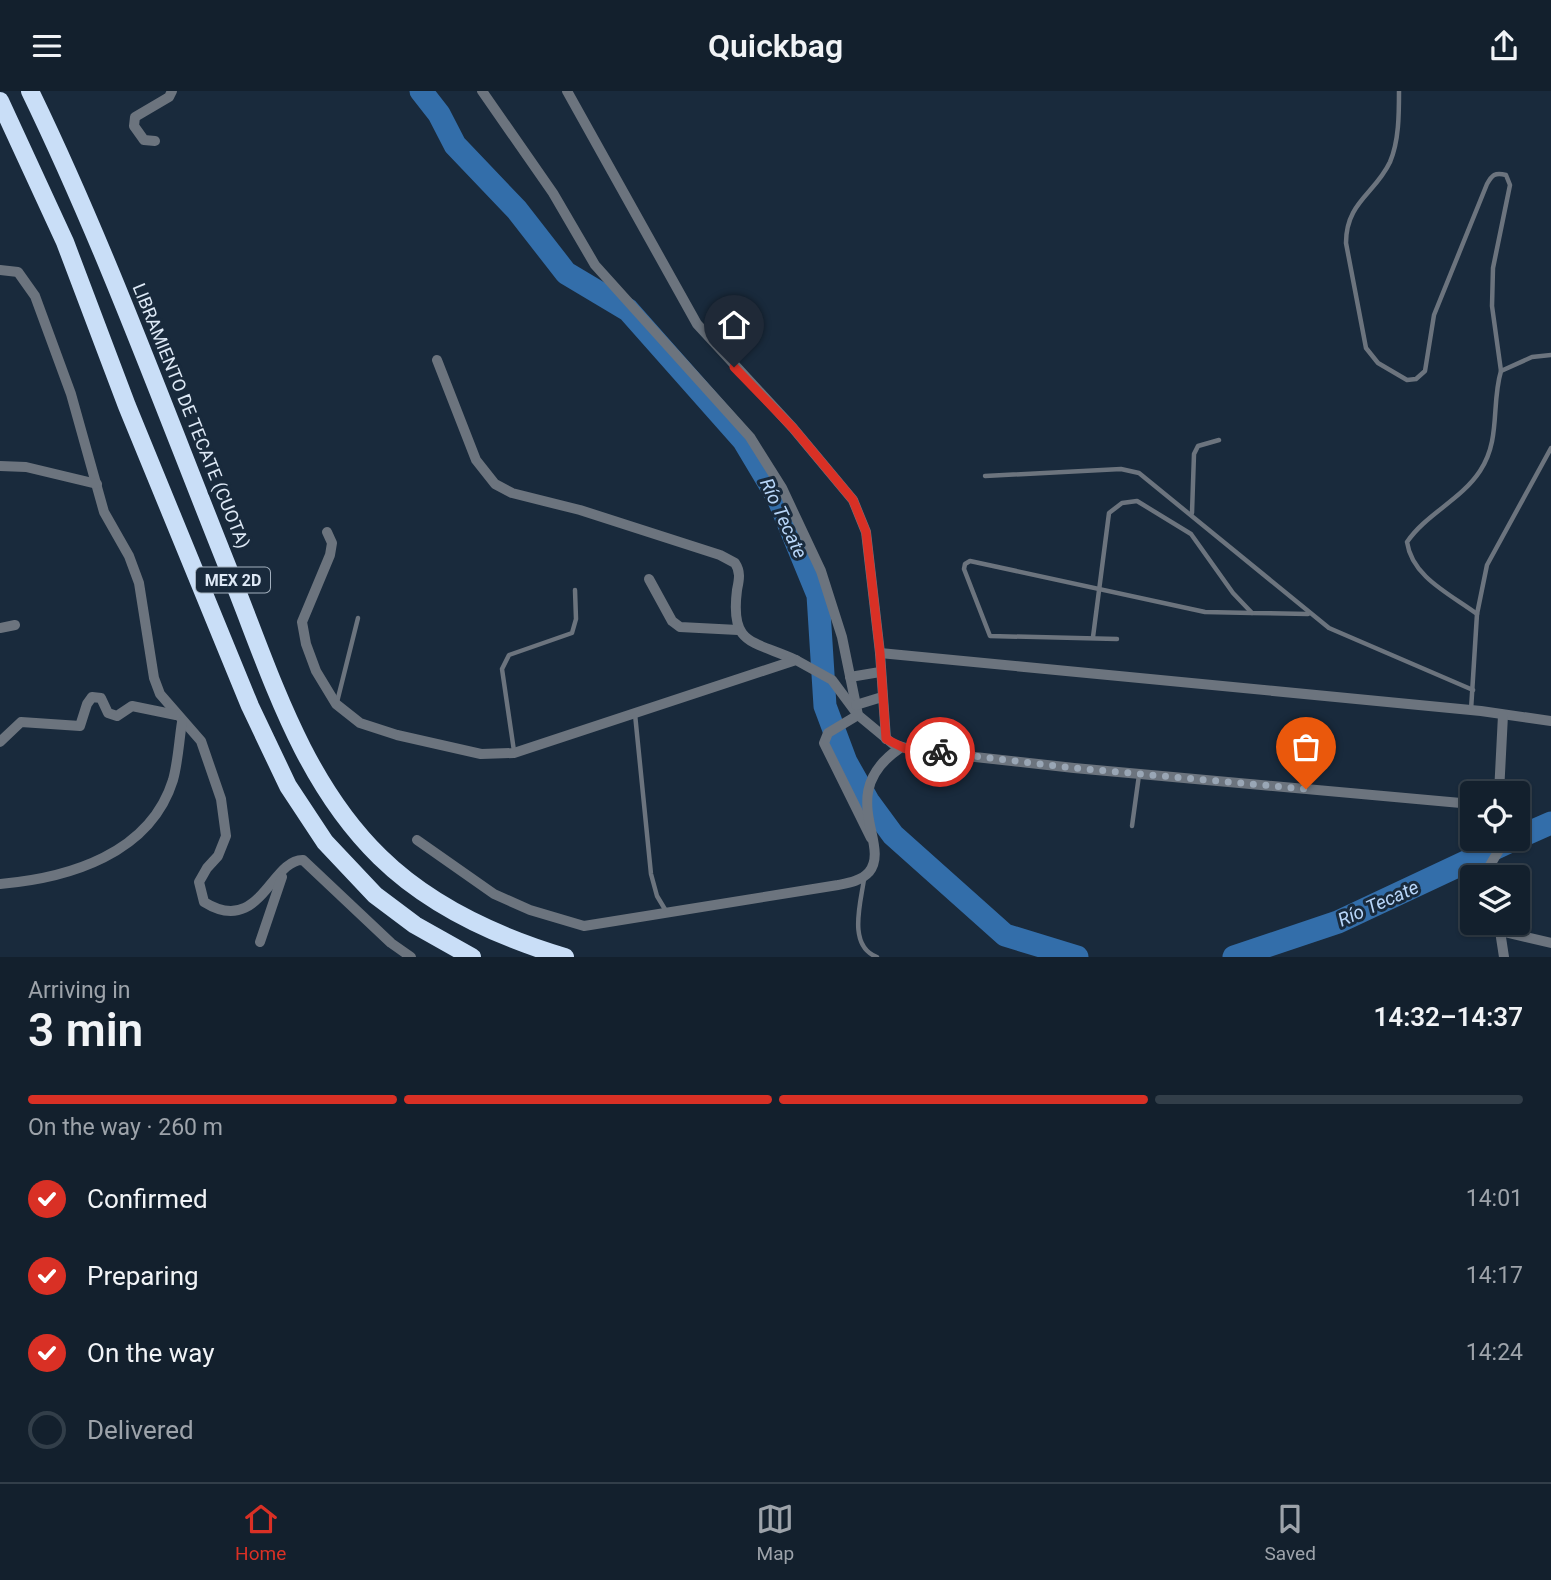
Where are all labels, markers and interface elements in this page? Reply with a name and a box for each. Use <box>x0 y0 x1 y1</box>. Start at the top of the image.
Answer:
icon: menu <box>28 27 66 65</box>
text: Quickbag <box>708 27 843 65</box>
icon: share <box>1485 27 1523 65</box>
street label: LIBRAMIENTO DE TECATE (CUOTA) <box>128 280 254 552</box>
pin <box>704 295 764 367</box>
icon: home <box>715 306 753 344</box>
water label: Río Tecate <box>755 474 812 562</box>
road number: MEX 2D <box>196 567 270 593</box>
courier <box>905 717 975 787</box>
pin <box>1276 717 1336 789</box>
icon: bag <box>1287 728 1325 766</box>
icon: bike <box>921 733 959 771</box>
map controls <box>1460 781 1530 935</box>
button: locate <box>1460 781 1530 851</box>
button: layers <box>1460 865 1530 935</box>
water label: Río Tecate <box>1334 875 1422 931</box>
text: Arriving in <box>28 977 131 1004</box>
text: 14:32–14:37 <box>1373 1002 1523 1032</box>
text: 3 min <box>28 1003 143 1057</box>
text: On the way · 260 m <box>28 1114 223 1141</box>
icon: check <box>28 1180 66 1218</box>
text: Confirmed <box>87 1184 208 1214</box>
text: 14:01 <box>1466 1185 1523 1212</box>
icon: check <box>28 1257 66 1295</box>
text: Preparing <box>87 1261 199 1291</box>
text: 14:17 <box>1466 1262 1523 1289</box>
icon: check <box>28 1334 66 1372</box>
text: On the way <box>87 1338 215 1368</box>
text: 14:24 <box>1466 1339 1523 1366</box>
text: Delivered <box>87 1415 194 1445</box>
tab: Home <box>235 1500 286 1565</box>
tab: Map <box>756 1500 794 1565</box>
tab: Saved <box>1265 1500 1316 1565</box>

